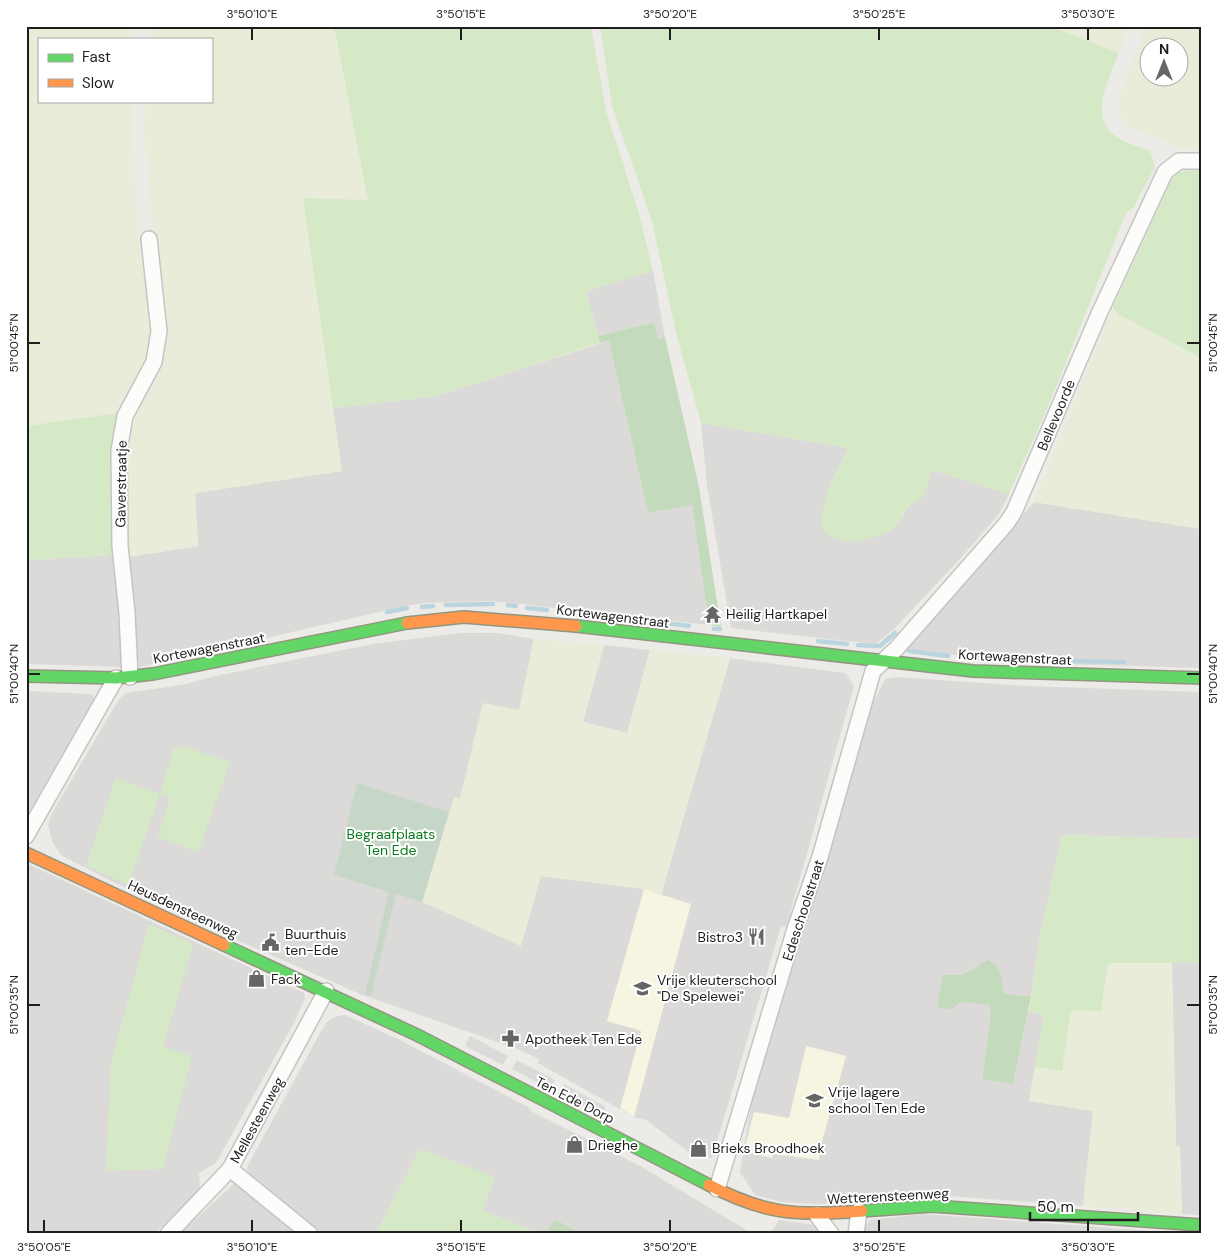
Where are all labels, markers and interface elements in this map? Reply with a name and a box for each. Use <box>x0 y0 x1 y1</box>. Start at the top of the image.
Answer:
text: 3°50'10"E <box>227 6 278 22</box>
text: 3°50'15"E <box>436 6 486 22</box>
text: 3°50'20"E <box>643 6 697 22</box>
text: 3°50'25"E <box>853 6 906 22</box>
text: 3°50'30"E <box>1061 6 1115 22</box>
legend <box>38 38 212 102</box>
north arrow <box>1140 38 1190 88</box>
text: N <box>1159 40 1169 58</box>
text: Fast <box>82 47 111 67</box>
text: Slow <box>82 73 115 93</box>
text: 51°00'45"N <box>6 313 22 373</box>
text: 51°00'45"N <box>1205 313 1221 373</box>
street label: Bellevoorde <box>1033 377 1079 453</box>
street label: Gaverstraatje <box>111 440 131 528</box>
street label: Kortewagenstraat <box>556 600 670 632</box>
temple icon: Heilig Hartkapel <box>702 604 722 624</box>
place label: Heilig Hartkapel <box>726 605 827 623</box>
street label: Kortewagenstraat <box>152 628 266 668</box>
text: 51°00'40"N <box>6 644 22 704</box>
text: 51°00'40"N <box>1205 644 1221 704</box>
street label: Kortewagenstraat <box>958 645 1072 669</box>
park label: Begraafplaats Ten Ede <box>347 825 435 859</box>
street label: Edeschoolstraat <box>778 857 828 963</box>
street label: Heusdensteenweg <box>125 876 241 942</box>
place label: Buurthuis ten-Ede <box>285 925 347 959</box>
restaurant icon: Bistro3 <box>747 927 767 947</box>
place label: Bistro3 <box>698 928 743 946</box>
public building icon: Buurthuis ten-Ede <box>261 932 281 952</box>
shop icon: Fack <box>247 969 267 989</box>
place label: Fack <box>271 970 301 988</box>
place label: Vrije kleuterschool "De Spelewei" <box>657 971 777 1005</box>
text: 51°00'35"N <box>6 975 22 1035</box>
text: 51°00'35"N <box>1205 975 1221 1035</box>
school or university icon: Vrije kleuterschool "De Spelewei" <box>633 978 653 998</box>
pharmacy icon: Apotheek Ten Ede <box>501 1029 521 1049</box>
place label: Apotheek Ten Ede <box>525 1030 642 1048</box>
street label: Ten Ede Dorp <box>532 1072 618 1128</box>
street label: Mellesteenweg <box>226 1073 288 1166</box>
place label: Vrije lagere school Ten Ede <box>828 1083 926 1117</box>
school or university icon: Vrije lagere school Ten Ede <box>804 1090 824 1110</box>
shop icon: Drieghe <box>564 1135 584 1155</box>
place label: Drieghe <box>588 1136 638 1154</box>
shop icon: Brieks Broodhoek <box>688 1138 708 1158</box>
place label: Brieks Broodhoek <box>712 1139 824 1157</box>
street label: Wetterensteenweg <box>826 1184 950 1208</box>
scale bar <box>1030 1190 1137 1222</box>
text: 50 m <box>1037 1197 1074 1217</box>
text: 3°50'05"E <box>17 1239 71 1255</box>
text: 3°50'10"E <box>227 1239 278 1255</box>
text: 3°50'15"E <box>436 1239 486 1255</box>
text: 3°50'20"E <box>643 1239 697 1255</box>
text: 3°50'25"E <box>853 1239 906 1255</box>
text: 3°50'30"E <box>1061 1239 1115 1255</box>

